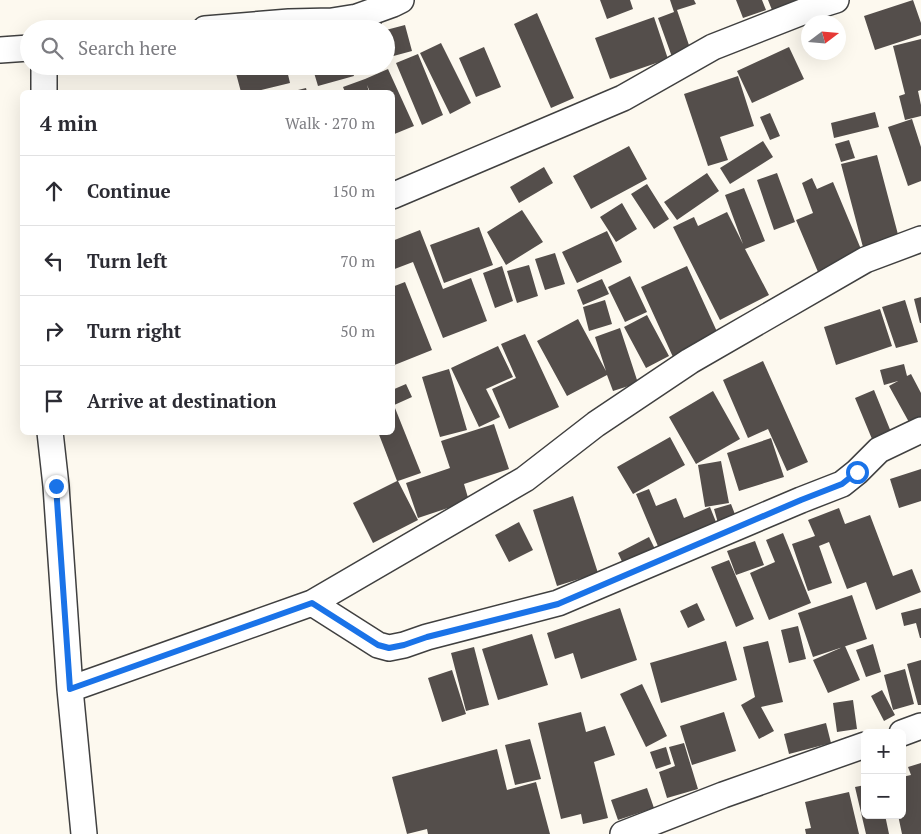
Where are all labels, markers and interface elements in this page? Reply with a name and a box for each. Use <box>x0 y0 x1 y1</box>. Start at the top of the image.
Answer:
north arrow <box>801 15 846 60</box>
search box <box>20 20 395 75</box>
icon: search <box>38 34 66 62</box>
text: Search here <box>78 35 177 60</box>
text: 4 min <box>40 109 97 137</box>
text: Walk · 270 m <box>285 112 375 134</box>
icon: ahead <box>40 177 68 205</box>
text: Continue <box>87 178 171 203</box>
text: 150 m <box>332 180 375 202</box>
icon: left <box>40 247 68 275</box>
text: Turn left <box>87 248 168 273</box>
text: 70 m <box>340 250 375 272</box>
icon: right <box>40 317 68 345</box>
text: Turn right <box>87 318 181 343</box>
text: 50 m <box>340 320 375 342</box>
icon: arrive <box>40 387 68 415</box>
text: Arrive at destination <box>87 388 276 413</box>
route start <box>846 461 869 484</box>
route end <box>45 475 68 498</box>
map controls <box>861 729 906 819</box>
button: + <box>861 729 906 774</box>
button: − <box>861 774 906 819</box>

